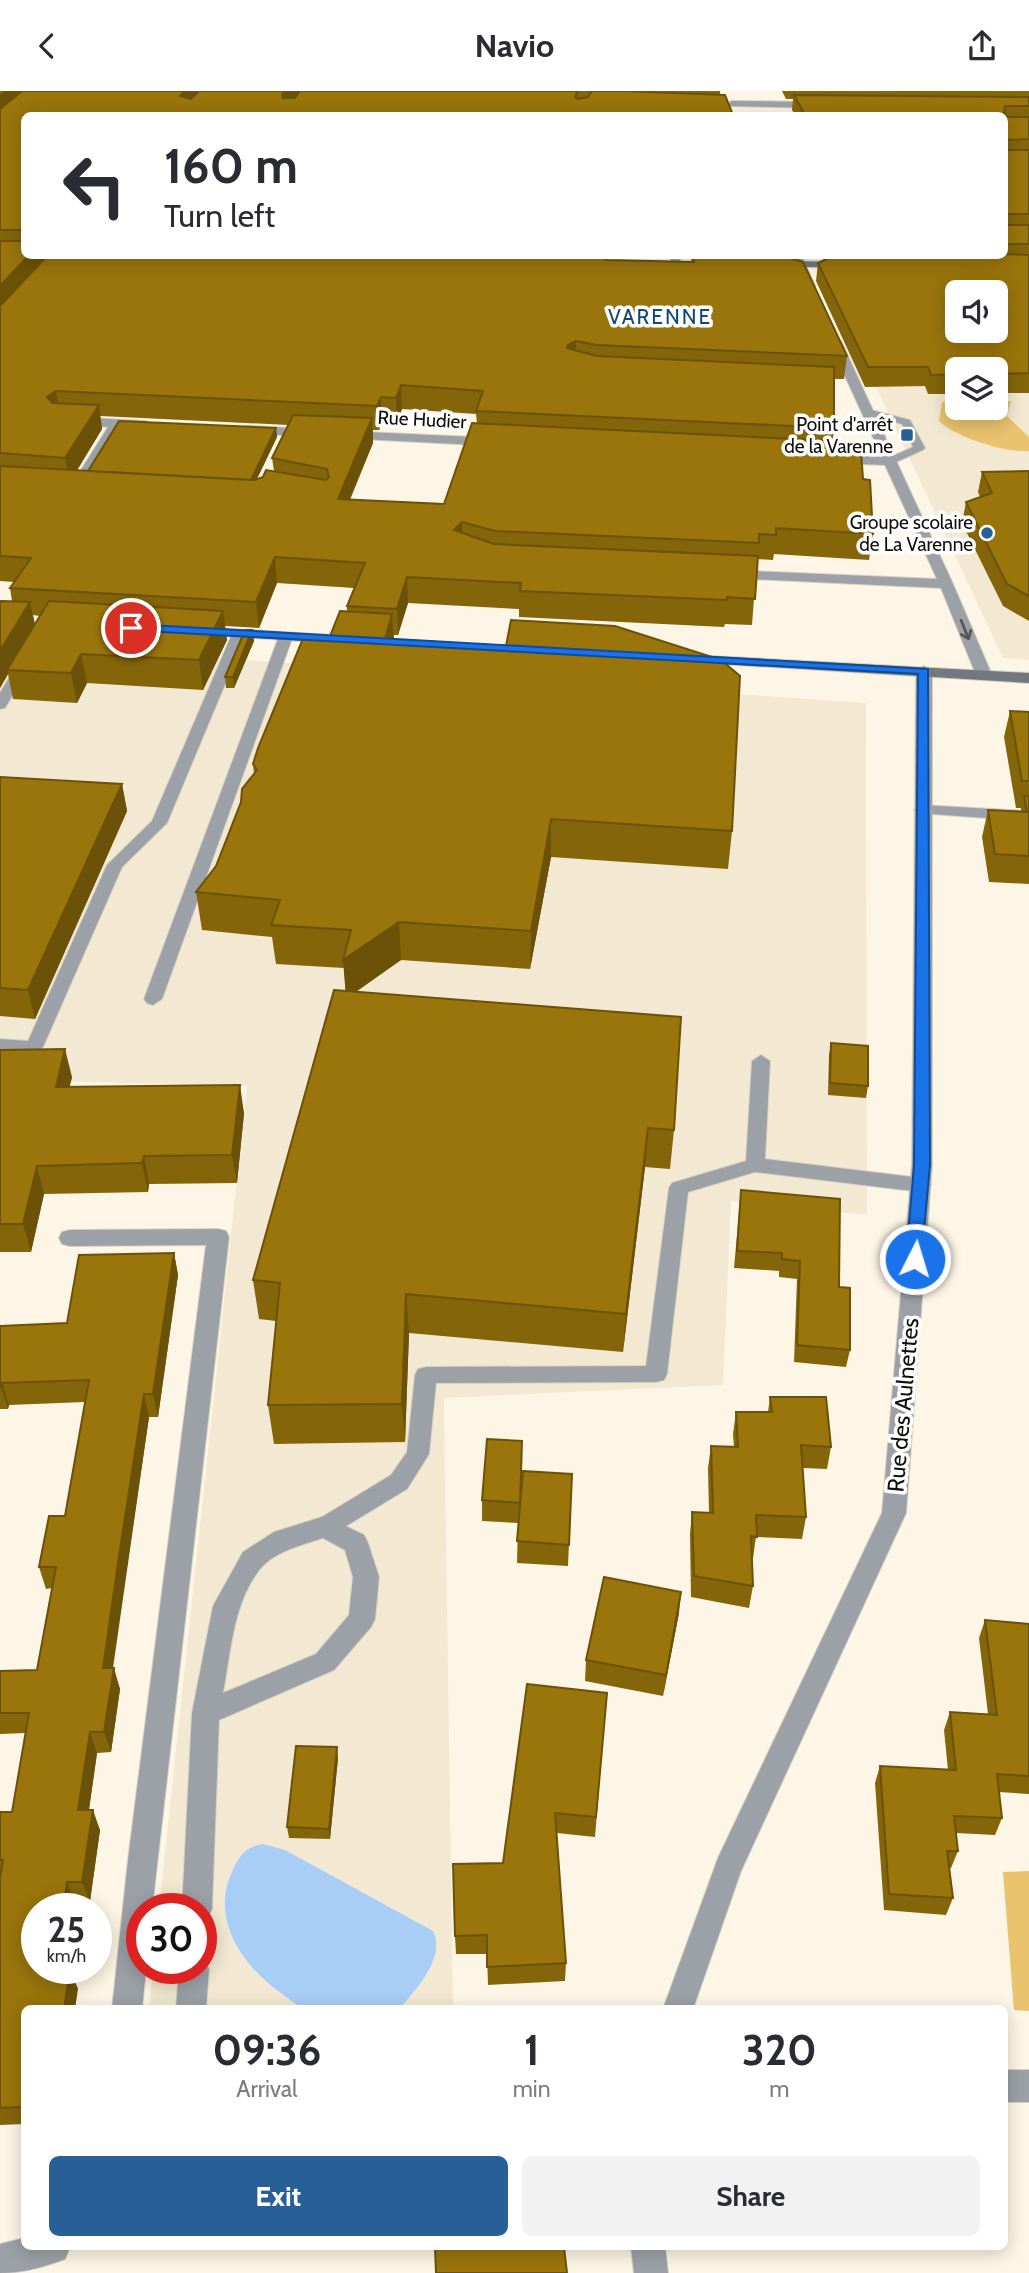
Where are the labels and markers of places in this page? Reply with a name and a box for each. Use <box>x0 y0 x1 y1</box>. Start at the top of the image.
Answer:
place label: Point d'arrêt de la Varenne <box>784 413 894 458</box>
marker: Point d'arrêt de la Varenne <box>899 427 915 443</box>
place label: Groupe scolaire de La Varenne <box>850 511 973 556</box>
marker: Groupe scolaire de La Varenne <box>979 525 995 541</box>
pin <box>101 598 161 658</box>

